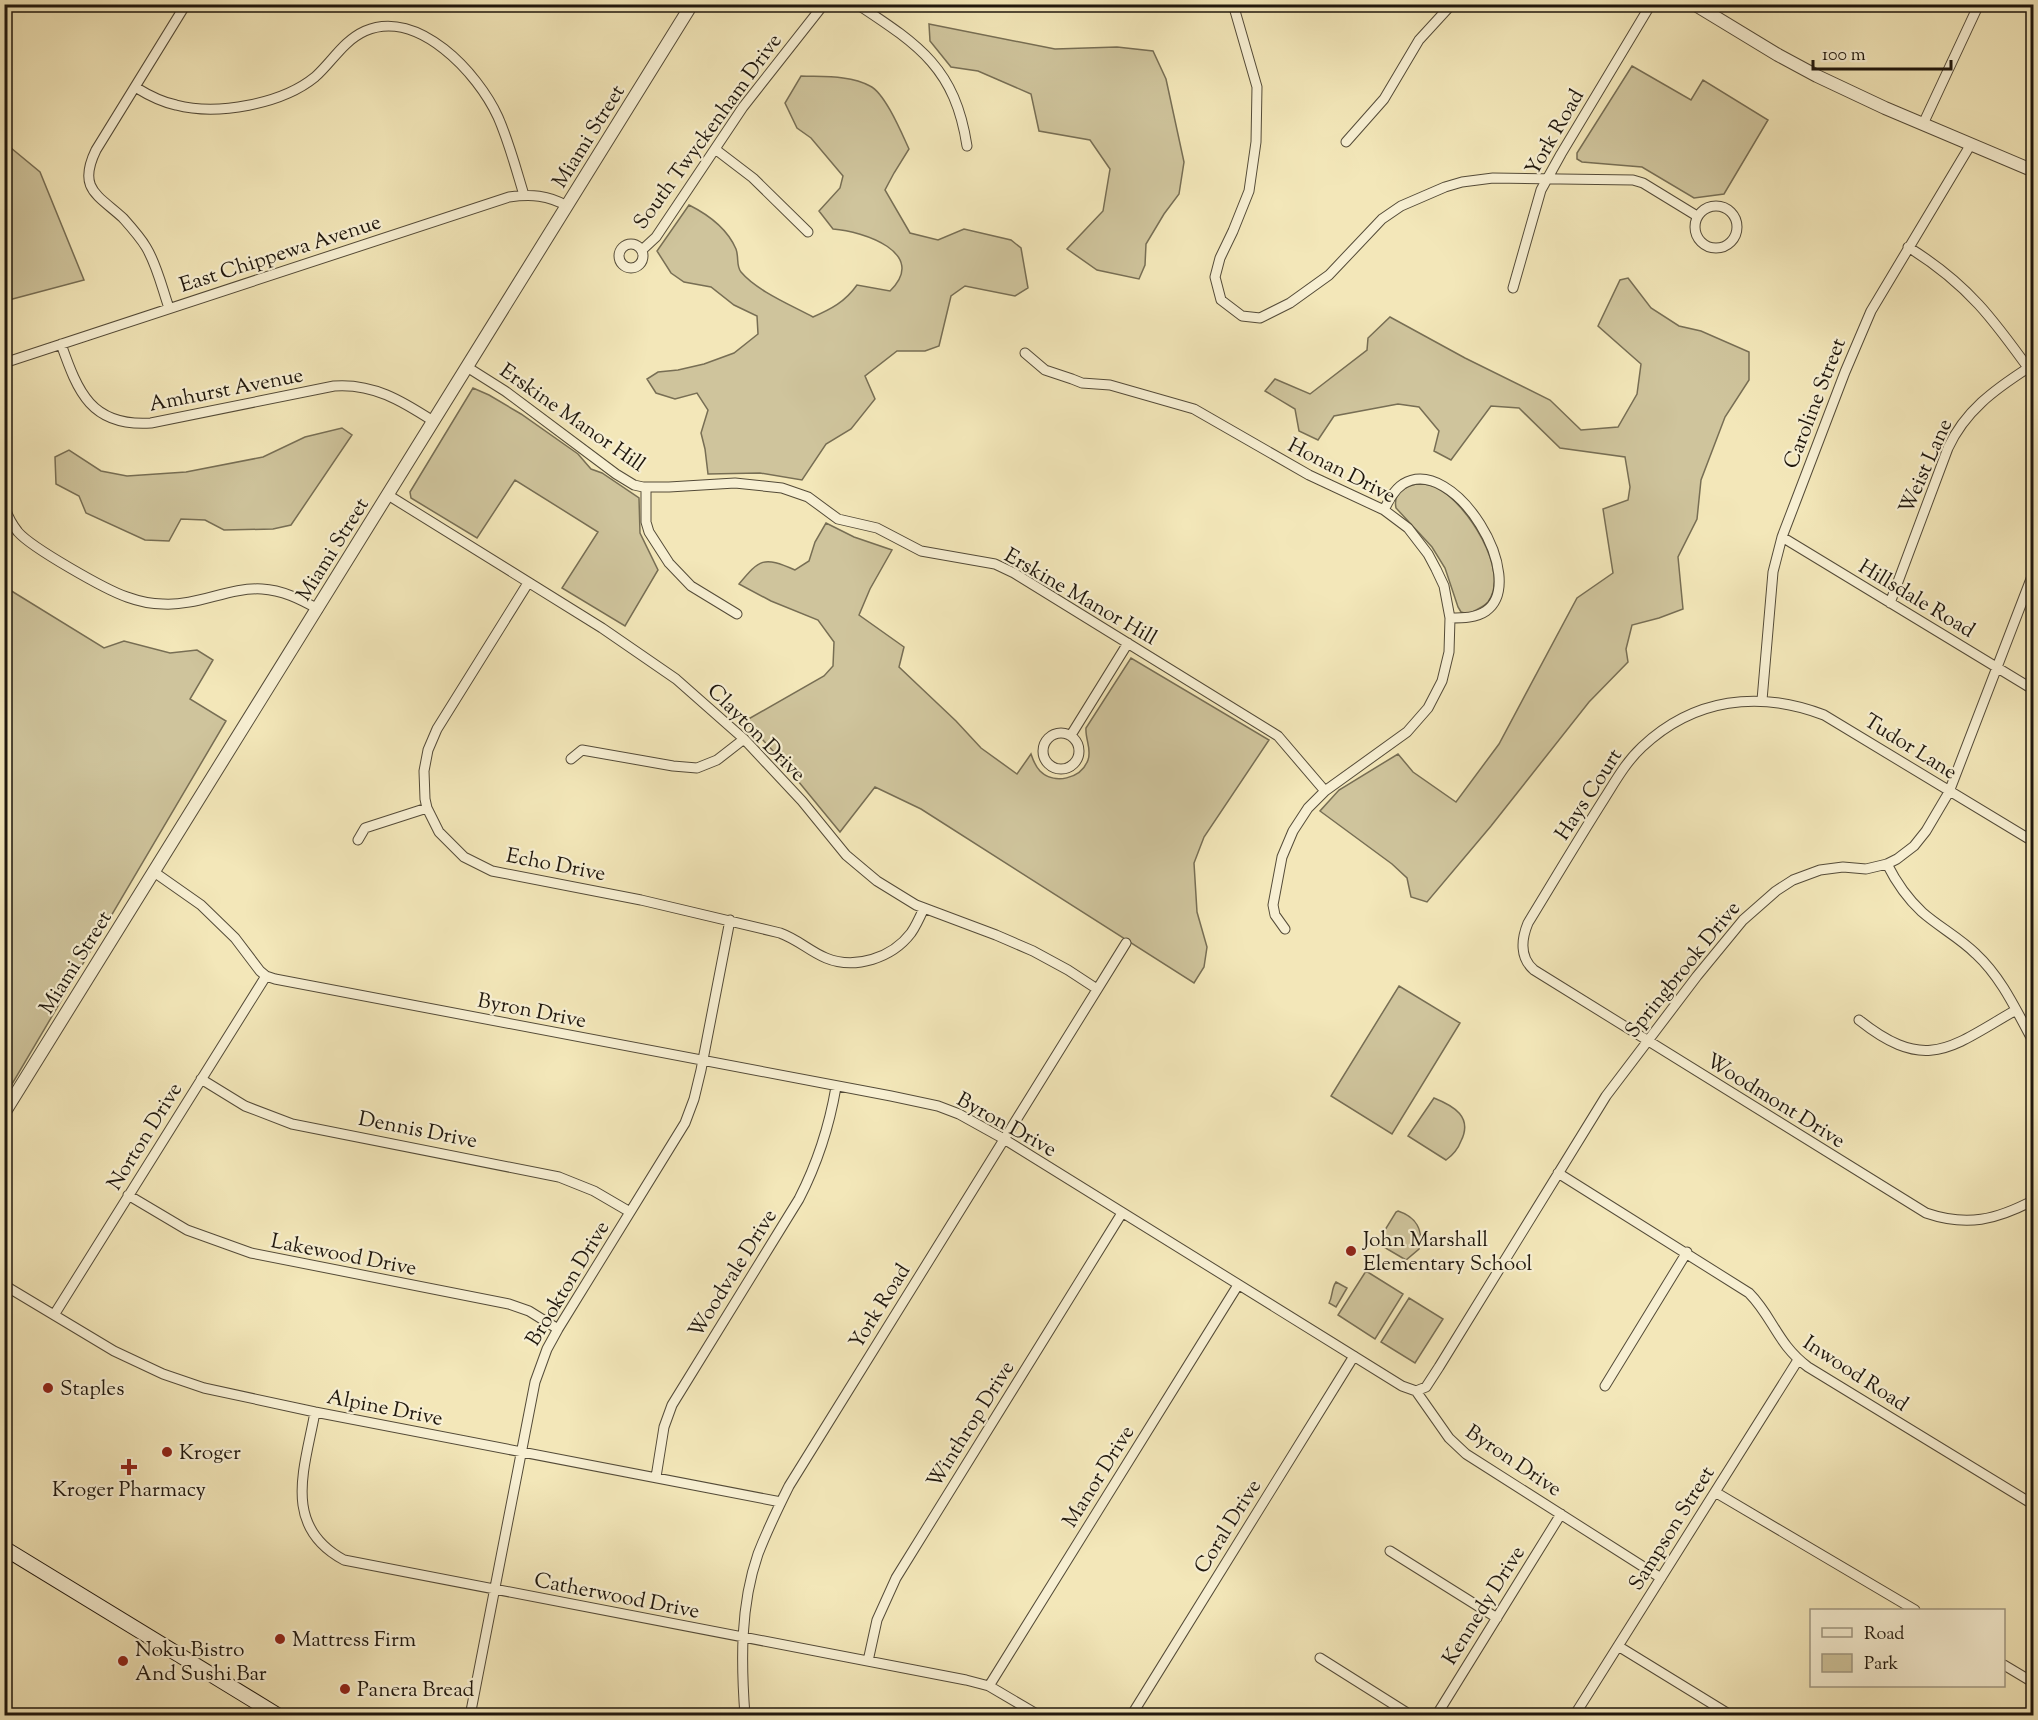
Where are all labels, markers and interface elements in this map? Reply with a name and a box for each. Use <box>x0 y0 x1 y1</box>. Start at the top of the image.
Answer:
street label: South Twyckenham Drive <box>627 28 790 236</box>
scale bar <box>1813 33 1951 71</box>
text: 100 m <box>1822 43 1866 69</box>
street label: Miami Street <box>546 80 633 195</box>
street label: York Road <box>1519 84 1593 182</box>
street label: East Chippewa Avenue <box>176 208 385 302</box>
street label: Caroline Street <box>1777 334 1855 473</box>
street label: Erskine Manor Hill <box>493 357 651 480</box>
street label: Amhurst Avenue <box>147 361 306 421</box>
street label: Weist Lane <box>1893 414 1961 519</box>
street label: Honan Drive <box>1282 432 1400 512</box>
street label: Miami Street <box>290 493 377 608</box>
street label: Erskine Manor Hill <box>998 542 1162 654</box>
street label: Hillsdale Road <box>1852 553 1980 646</box>
street label: Clayton Drive <box>699 677 812 790</box>
street label: Tudor Lane <box>1858 707 1962 788</box>
street label: Hays Court <box>1549 743 1631 847</box>
street label: Echo Drive <box>503 842 608 890</box>
street label: Springbrook Drive <box>1619 895 1748 1045</box>
street label: Miami Street <box>33 906 120 1021</box>
street label: Byron Drive <box>475 987 589 1037</box>
street label: Woodmont Drive <box>1700 1047 1850 1157</box>
street label: Norton Drive <box>101 1077 191 1197</box>
street label: Byron Drive <box>950 1086 1062 1166</box>
street label: Dennis Drive <box>356 1105 480 1157</box>
street label: Woodvale Drive <box>682 1204 785 1344</box>
street label: Brookton Drive <box>519 1216 618 1352</box>
place label: John Marshall Elementary School <box>1362 1226 1533 1280</box>
street label: Lakewood Drive <box>268 1227 419 1285</box>
marker: John Marshall Elementary School <box>1344 1244 1358 1258</box>
street label: York Road <box>843 1259 919 1355</box>
street label: Inwood Road <box>1796 1329 1914 1420</box>
street label: Winthrop Drive <box>920 1355 1023 1495</box>
place label: Staples <box>60 1375 124 1405</box>
marker: Staples <box>41 1381 55 1395</box>
street label: Alpine Drive <box>324 1383 445 1435</box>
street label: Byron Drive <box>1459 1418 1567 1505</box>
street label: Manor Drive <box>1056 1420 1143 1534</box>
place label: Kroger <box>179 1439 241 1469</box>
marker: Kroger <box>160 1445 174 1459</box>
marker: Kroger Pharmacy <box>122 1460 136 1474</box>
street label: Sampson Street <box>1622 1461 1723 1597</box>
street label: Coral Drive <box>1188 1474 1270 1580</box>
place label: Kroger Pharmacy <box>52 1476 207 1506</box>
street label: Kennedy Drive <box>1436 1541 1533 1671</box>
street label: Catherwood Drive <box>531 1566 702 1628</box>
legend <box>1810 1609 2005 1687</box>
text: Road <box>1864 1622 1904 1648</box>
place label: Mattress Firm <box>292 1626 416 1656</box>
marker: Mattress Firm <box>273 1632 287 1646</box>
place label: Noku Bistro And Sushi Bar <box>135 1636 267 1690</box>
text: Park <box>1864 1652 1899 1678</box>
marker: Noku Bistro And Sushi Bar <box>116 1654 130 1668</box>
place label: Panera Bread <box>357 1676 475 1706</box>
marker: Panera Bread <box>338 1682 352 1696</box>

